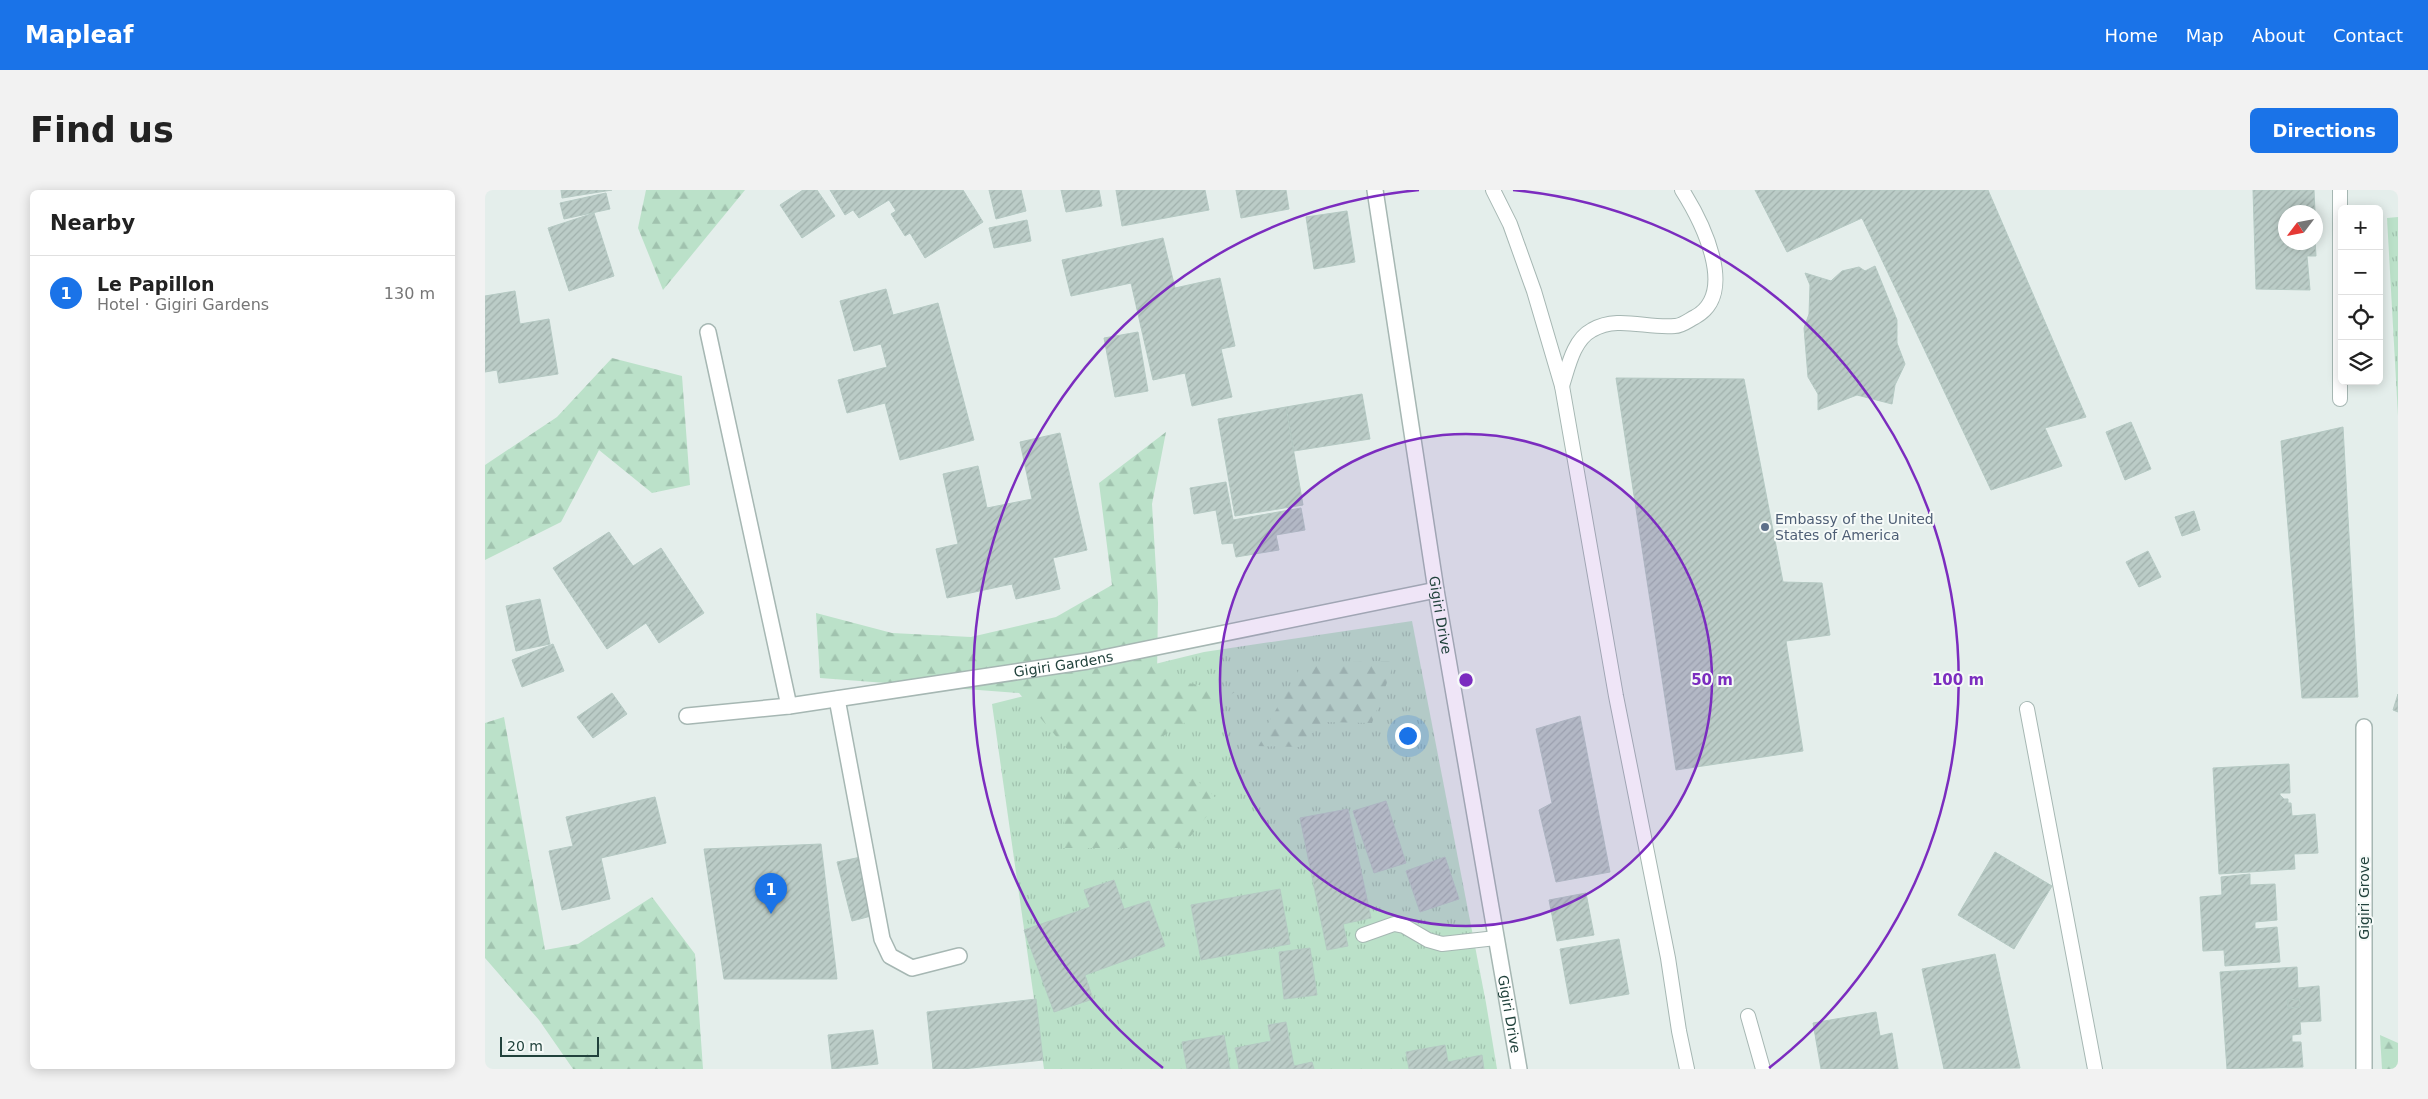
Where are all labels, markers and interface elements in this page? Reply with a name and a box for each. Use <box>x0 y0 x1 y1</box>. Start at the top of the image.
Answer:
text: Mapleaf <box>25 21 133 49</box>
text: Home <box>2105 25 2158 46</box>
text: Map <box>2186 25 2224 46</box>
text: About <box>2252 25 2305 46</box>
text: Contact <box>2333 25 2403 46</box>
button: Directions <box>2250 108 2398 153</box>
text: Find us <box>30 110 174 150</box>
north arrow <box>2278 205 2323 250</box>
map controls <box>2338 205 2383 385</box>
button: + <box>2338 205 2383 250</box>
text: Nearby <box>50 211 135 235</box>
button: − <box>2338 250 2383 295</box>
text: Le Papillon <box>97 273 215 295</box>
text: 1 <box>60 284 72 303</box>
text: 130 m <box>384 284 435 303</box>
text: Hotel · Gigiri Gardens <box>97 295 269 314</box>
button: locate <box>2338 295 2383 340</box>
button: layers <box>2338 340 2383 385</box>
place label: Embassy of the United States of America <box>1775 511 1934 543</box>
marker: Embassy of the United States of America <box>1759 521 1771 533</box>
street label: Gigiri Drive <box>1426 575 1455 655</box>
street label: Gigiri Gardens <box>1013 648 1114 680</box>
centre of rings <box>1457 671 1475 689</box>
text: 50 m <box>1691 671 1733 689</box>
text: 100 m <box>1932 671 1984 689</box>
your location <box>1395 723 1421 749</box>
street label: Gigiri Grove <box>2356 856 2372 940</box>
pin: 1 <box>755 873 787 914</box>
street label: Gigiri Drive <box>1495 974 1524 1054</box>
scale bar <box>500 1034 599 1057</box>
text: 20 m <box>507 1038 543 1054</box>

